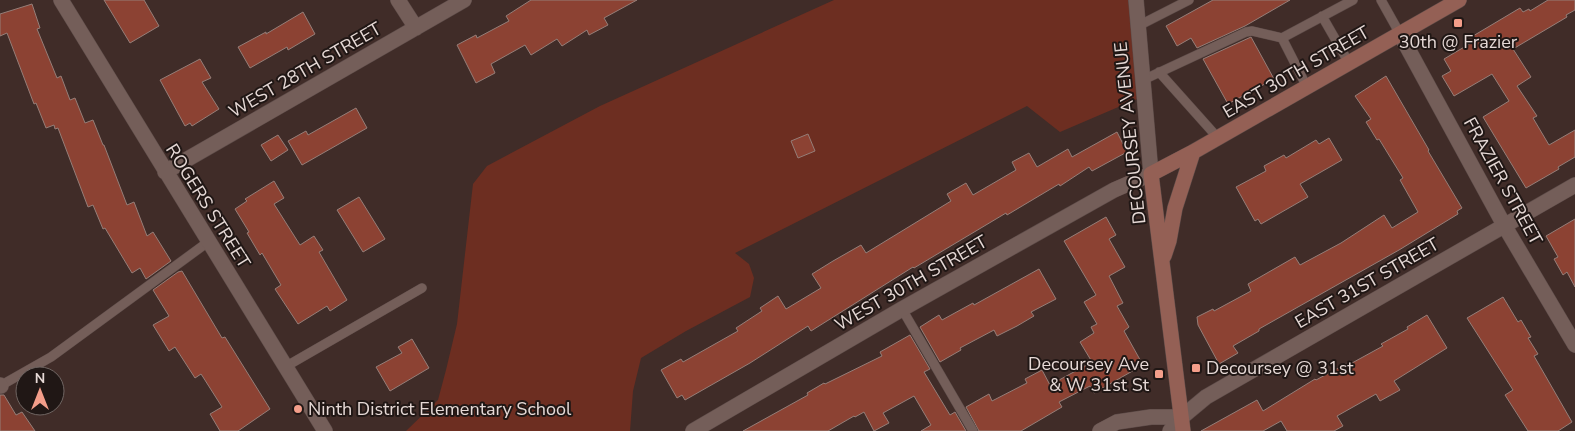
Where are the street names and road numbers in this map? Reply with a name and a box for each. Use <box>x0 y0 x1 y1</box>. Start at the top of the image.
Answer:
street label: WEST 28TH STREET <box>224 16 386 123</box>
street label: EAST 30TH STREET <box>1218 20 1374 124</box>
street label: DECOURSEY AVENUE <box>1108 41 1152 225</box>
street label: FRAZIER STREET <box>1458 113 1548 249</box>
street label: ROGERS STREET <box>160 139 256 273</box>
street label: WEST 30TH STREET <box>830 229 992 336</box>
street label: EAST 31ST STREET <box>1291 232 1444 334</box>

